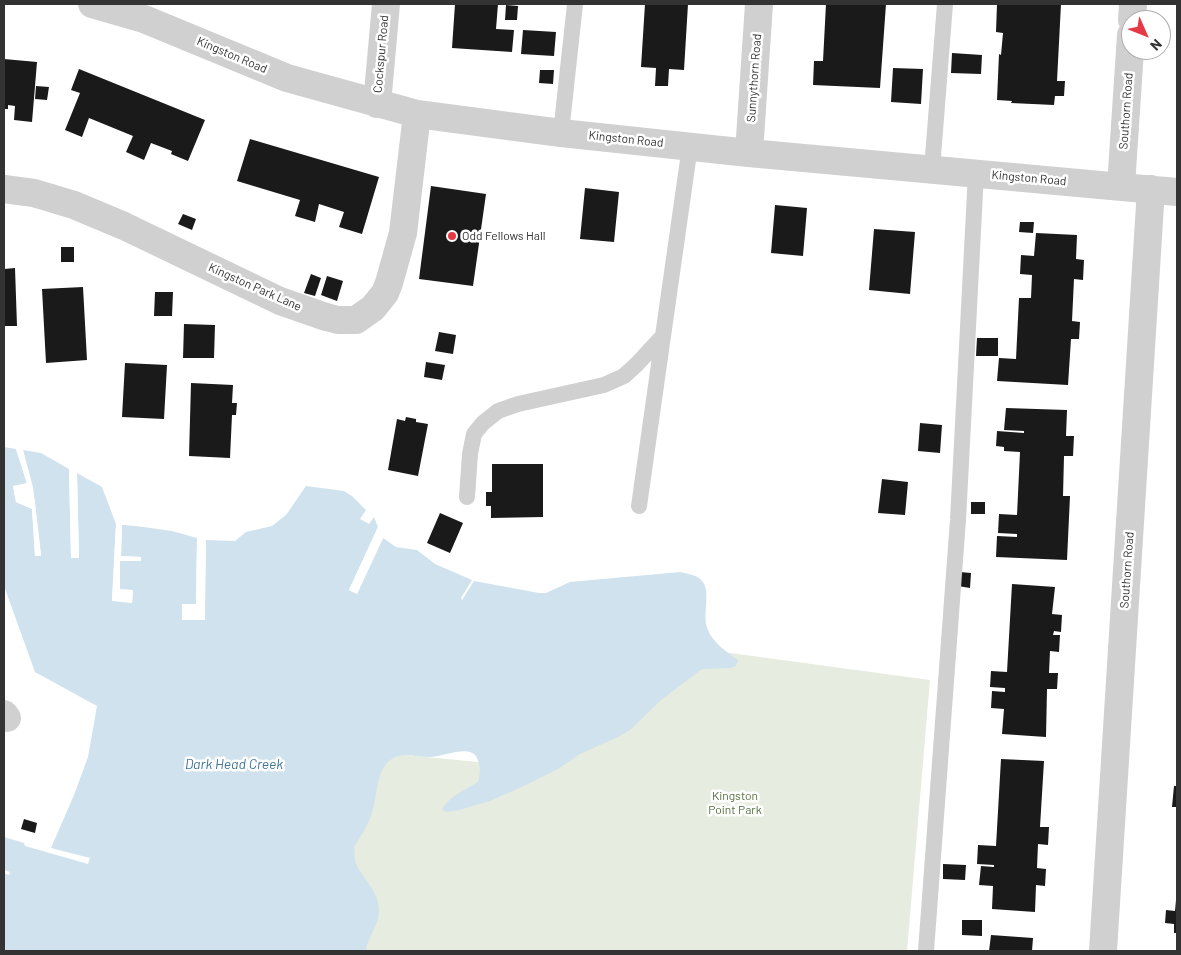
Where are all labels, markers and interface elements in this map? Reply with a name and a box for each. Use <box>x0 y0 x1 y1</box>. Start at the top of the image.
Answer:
north arrow <box>1121 10 1171 60</box>
street label: Cockspur Road <box>370 14 392 94</box>
street label: Sunnythorn Road <box>744 33 764 123</box>
street label: Kingston Road <box>195 34 269 76</box>
text: N <box>1147 36 1166 54</box>
street label: Southorn Road <box>1116 72 1136 150</box>
street label: Kingston Road <box>588 128 664 150</box>
street label: Kingston Road <box>991 168 1067 188</box>
place label: Odd Fellows Hall <box>462 229 545 243</box>
marker: Odd Fellows Hall <box>446 230 458 242</box>
street label: Kingston Park Lane <box>206 260 304 314</box>
street label: Southorn Road <box>1117 531 1137 609</box>
water label: Dark Head Creek <box>185 756 283 772</box>
park label: Kingston Point Park <box>708 789 762 817</box>

